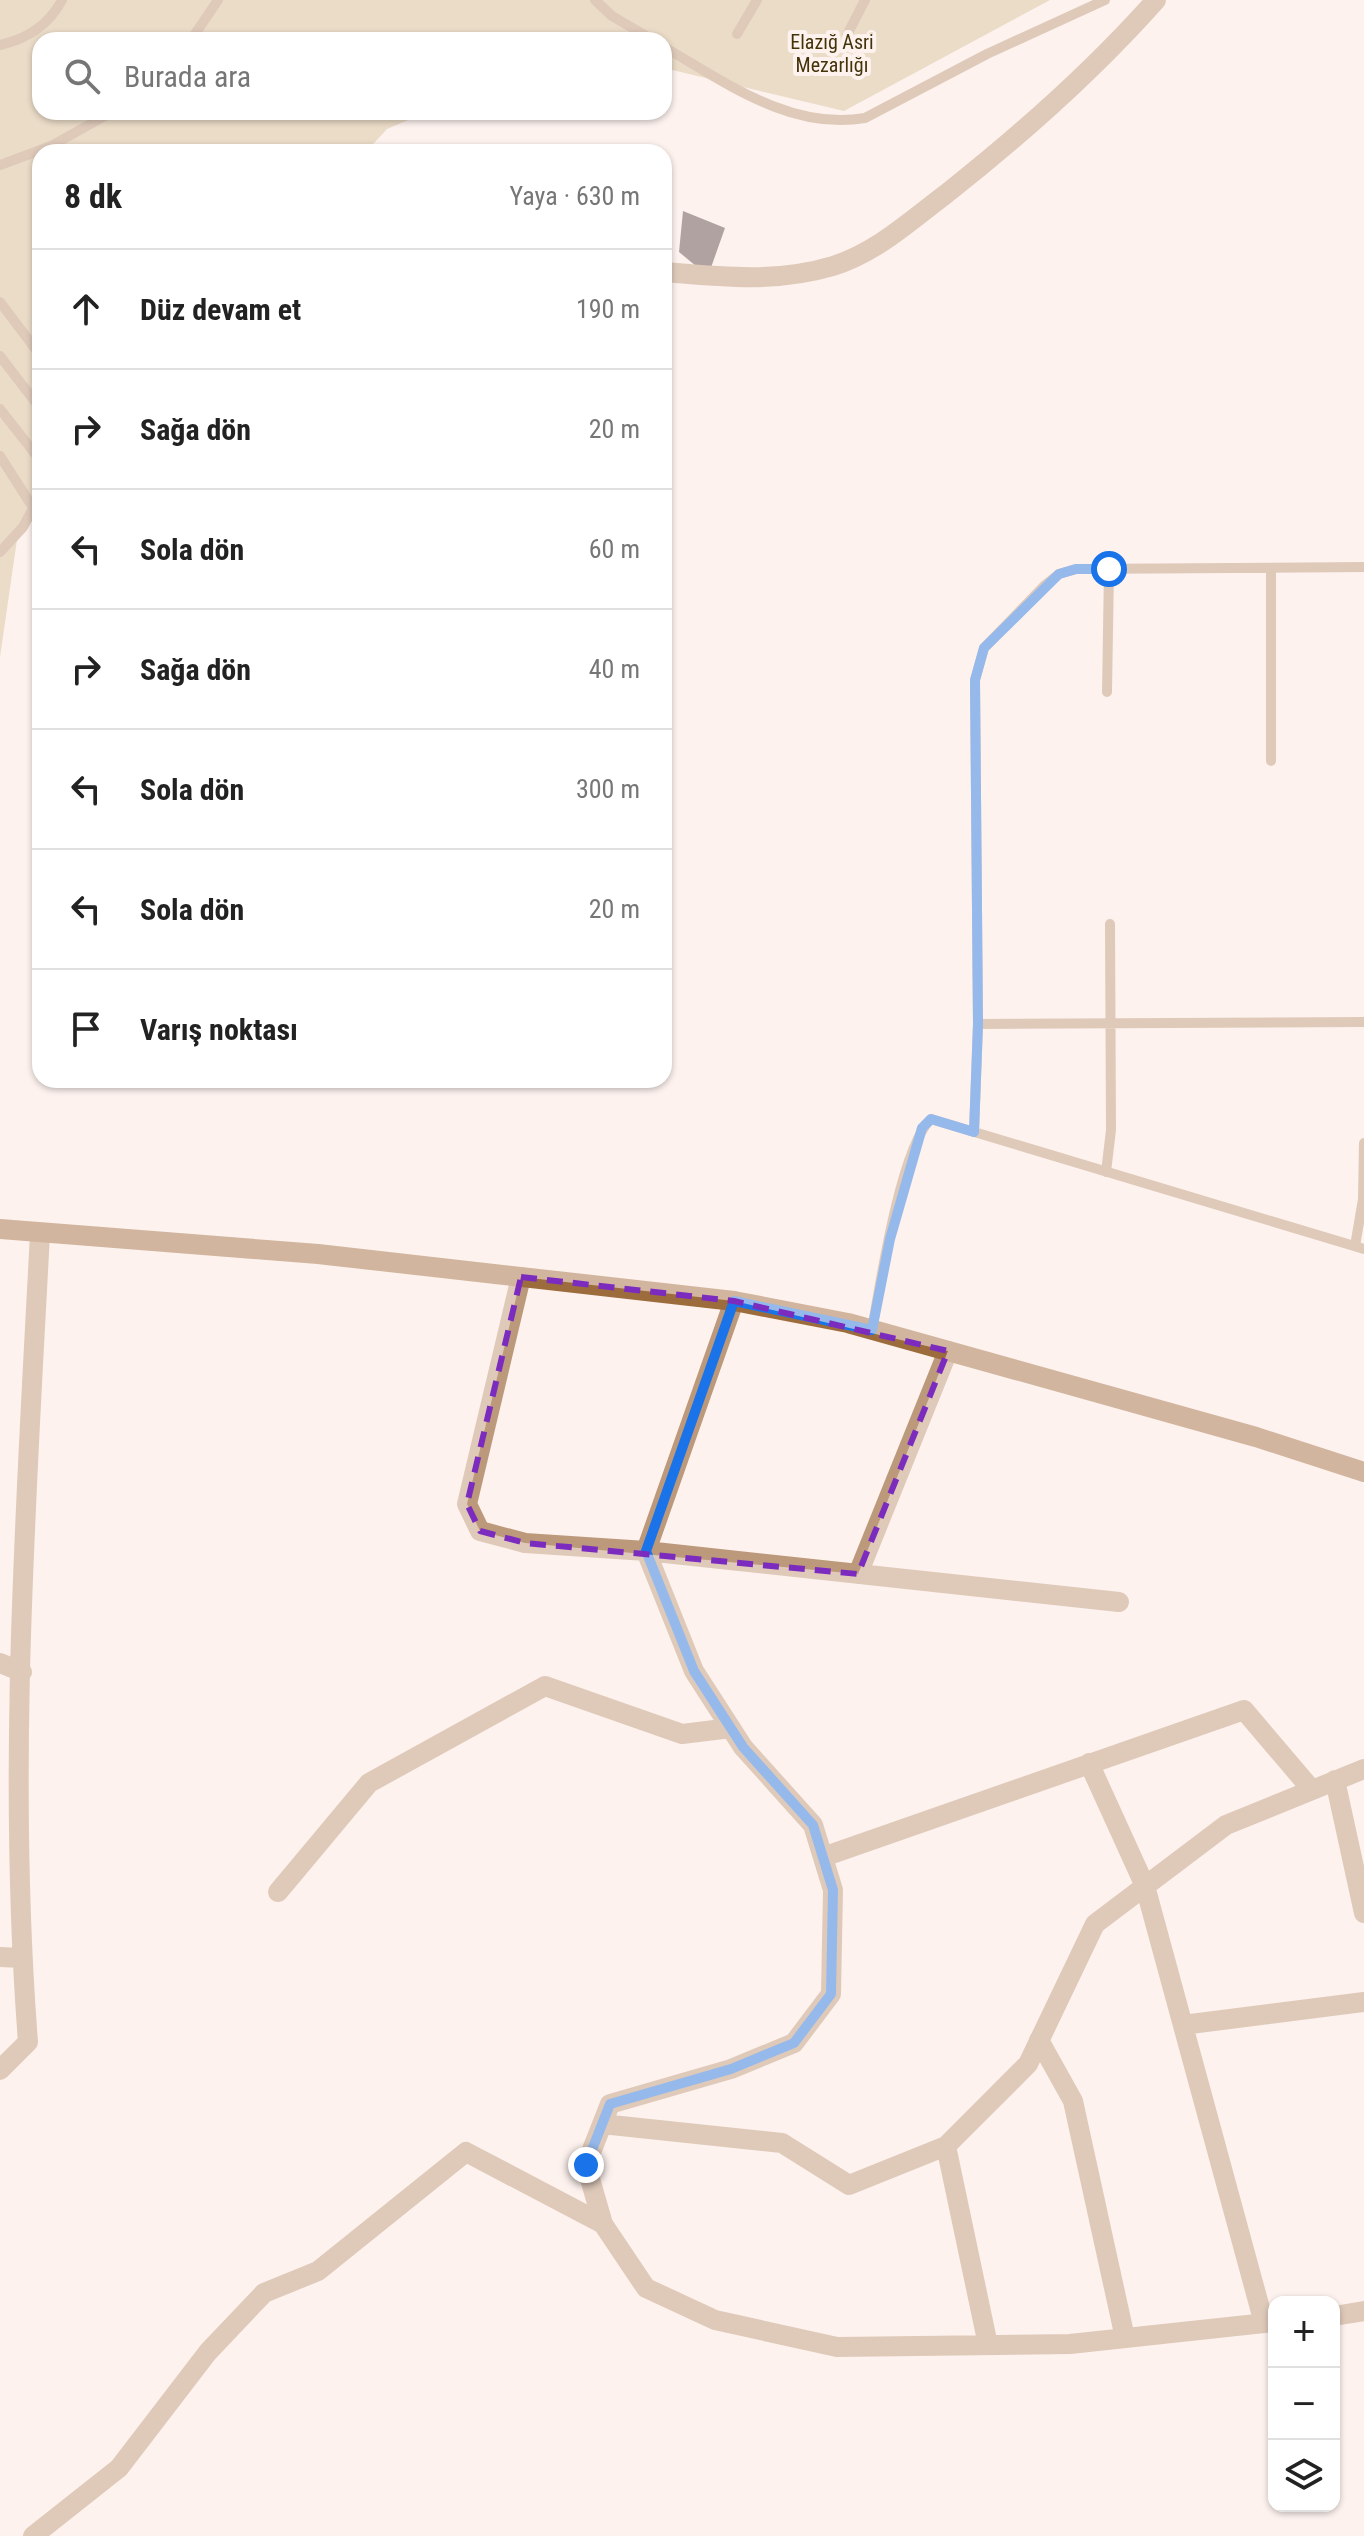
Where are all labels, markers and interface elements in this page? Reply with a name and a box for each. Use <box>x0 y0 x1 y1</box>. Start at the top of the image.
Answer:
park label: Elazığ Asri Mezarlığı <box>790 30 874 77</box>
search box <box>32 32 672 120</box>
icon: search <box>60 54 104 98</box>
text: Burada ara <box>124 59 251 94</box>
text: 8 dk <box>64 176 122 216</box>
text: Yaya · 630 m <box>510 181 640 211</box>
icon: ahead <box>64 287 108 331</box>
text: Düz devam et <box>140 292 301 327</box>
text: 190 m <box>576 294 640 324</box>
icon: right <box>64 407 108 451</box>
text: Sağa dön <box>140 412 251 447</box>
text: 20 m <box>589 414 640 444</box>
icon: left <box>64 527 108 571</box>
text: Sola dön <box>140 532 244 567</box>
text: 60 m <box>589 534 640 564</box>
route start <box>1091 551 1127 587</box>
icon: right <box>64 647 108 691</box>
text: Sağa dön <box>140 652 251 687</box>
text: 40 m <box>589 654 640 684</box>
icon: left <box>64 767 108 811</box>
text: Sola dön <box>140 772 244 807</box>
text: 300 m <box>576 774 640 804</box>
icon: left <box>64 887 108 931</box>
text: Sola dön <box>140 892 244 927</box>
text: 20 m <box>589 894 640 924</box>
icon: arrive <box>64 1007 108 1051</box>
text: Varış noktası <box>140 1012 298 1047</box>
route end <box>568 2147 604 2183</box>
map controls <box>1268 2296 1340 2512</box>
button: + <box>1268 2296 1340 2368</box>
button: − <box>1268 2368 1340 2440</box>
button: layers <box>1268 2440 1340 2512</box>

